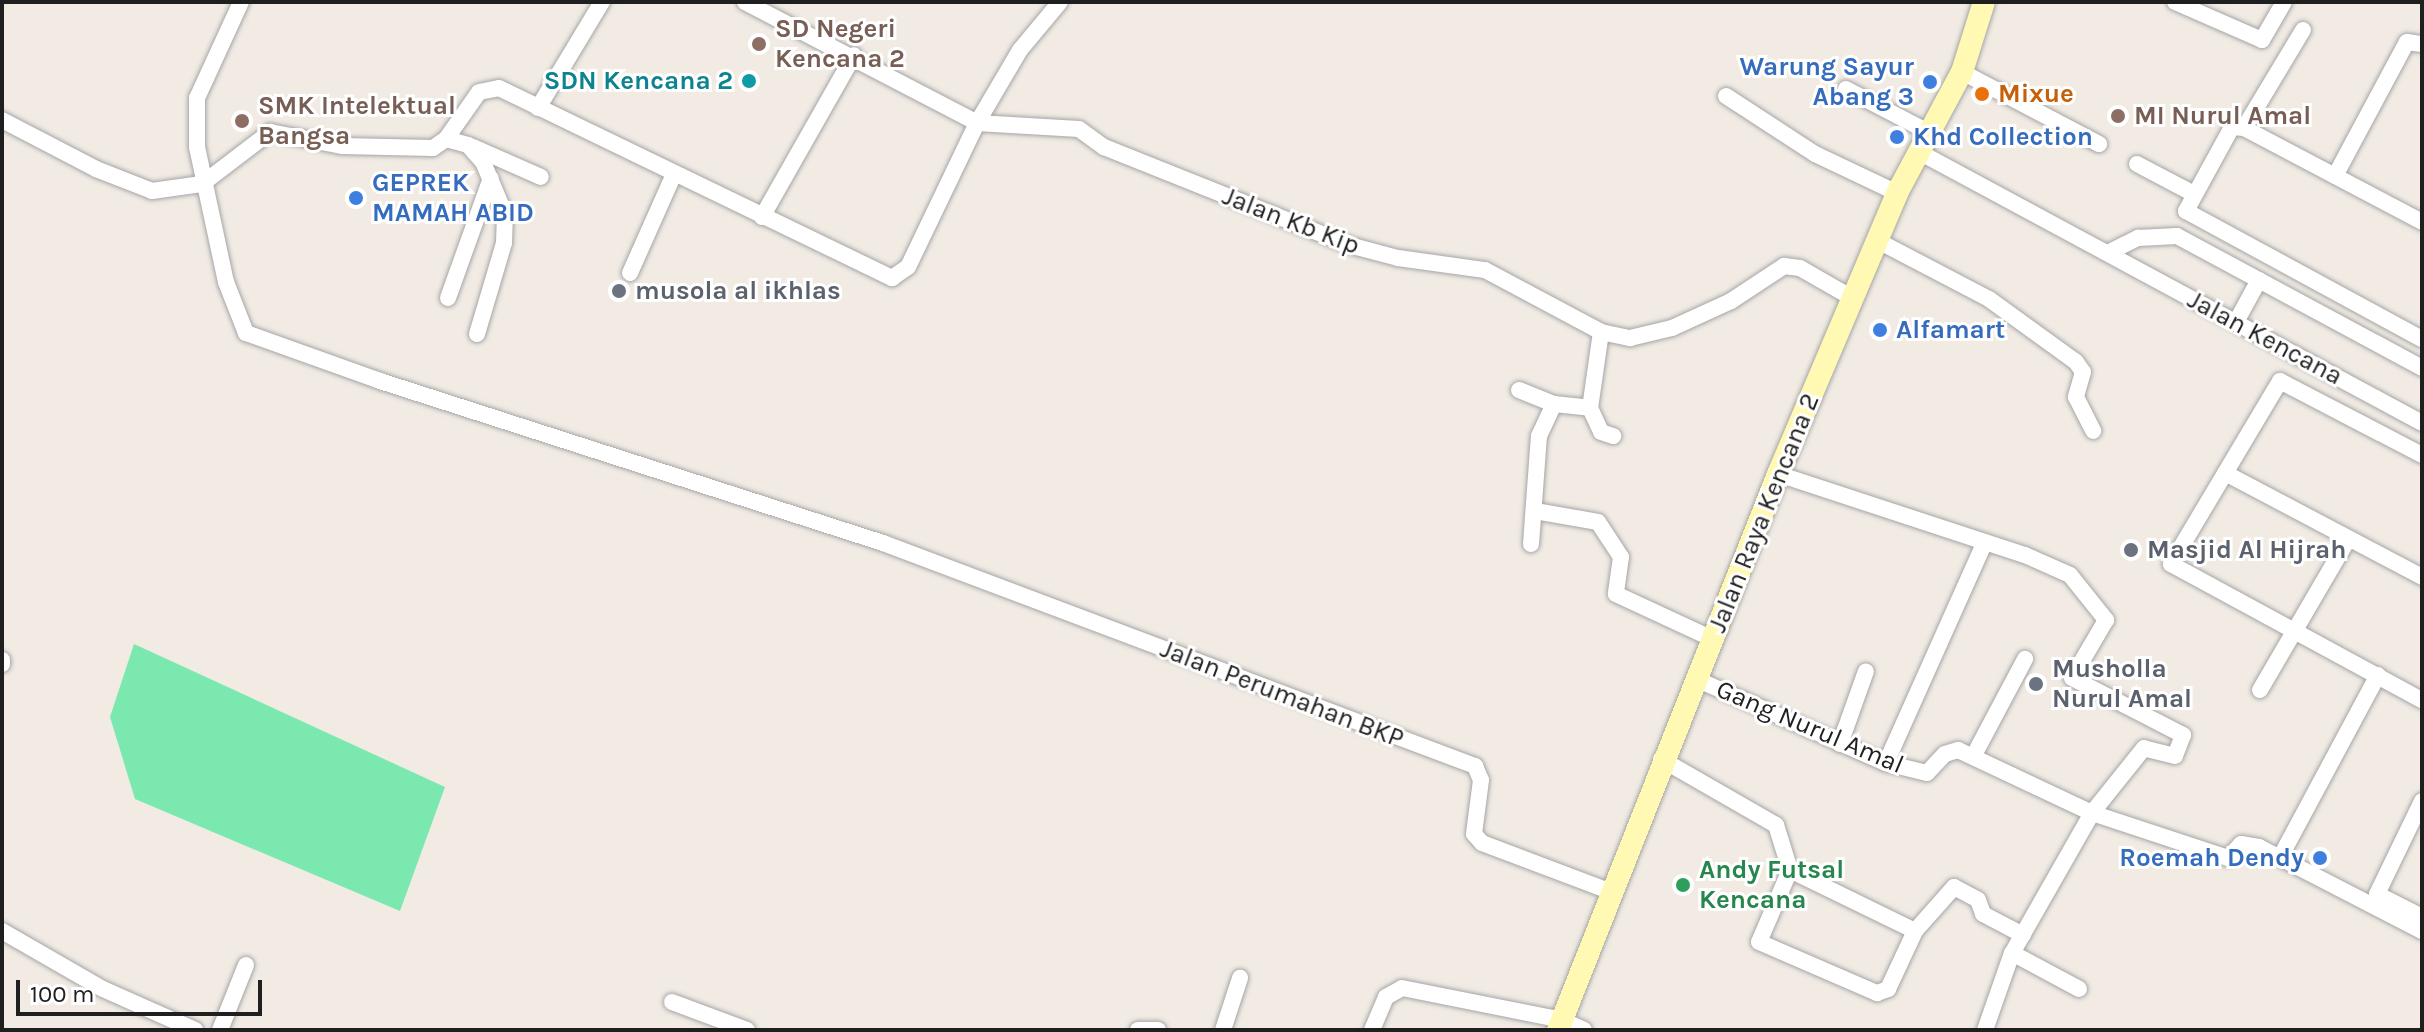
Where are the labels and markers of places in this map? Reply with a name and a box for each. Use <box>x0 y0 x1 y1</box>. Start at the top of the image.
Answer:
place label: SD Negeri Kencana 2 <box>775 13 905 74</box>
marker: SD Negeri Kencana 2 <box>750 35 768 53</box>
place label: Warung Sayur Abang 3 <box>1739 51 1914 112</box>
place label: SDN Kencana 2 <box>544 65 733 97</box>
marker: SDN Kencana 2 <box>740 72 758 90</box>
marker: Warung Sayur Abang 3 <box>1921 73 1939 91</box>
place label: Mixue <box>1998 78 2074 110</box>
marker: Mixue <box>1973 85 1991 103</box>
place label: SMK Intelektual Bangsa <box>258 90 456 152</box>
place label: MI Nurul Amal <box>2134 100 2311 132</box>
marker: MI Nurul Amal <box>2109 107 2127 125</box>
marker: SMK Intelektual Bangsa <box>233 112 251 130</box>
place label: Khd Collection <box>1913 121 2093 153</box>
marker: Khd Collection <box>1888 128 1906 146</box>
place label: GEPREK MAMAH ABID <box>372 167 534 228</box>
marker: GEPREK MAMAH ABID <box>347 189 365 207</box>
place label: musola al ikhlas <box>635 275 841 307</box>
marker: musola al ikhlas <box>610 282 628 300</box>
place label: Alfamart <box>1896 314 2005 346</box>
marker: Alfamart <box>1871 321 1889 339</box>
place label: Masjid Al Hijrah <box>2147 534 2346 566</box>
marker: Masjid Al Hijrah <box>2122 541 2140 559</box>
place label: Musholla Nurul Amal <box>2052 653 2192 714</box>
marker: Musholla Nurul Amal <box>2027 675 2045 693</box>
place label: Roemah Dendy <box>2119 842 2304 874</box>
marker: Roemah Dendy <box>2311 849 2329 867</box>
place label: Andy Futsal Kencana <box>1699 854 1844 916</box>
marker: Andy Futsal Kencana <box>1674 876 1692 894</box>

